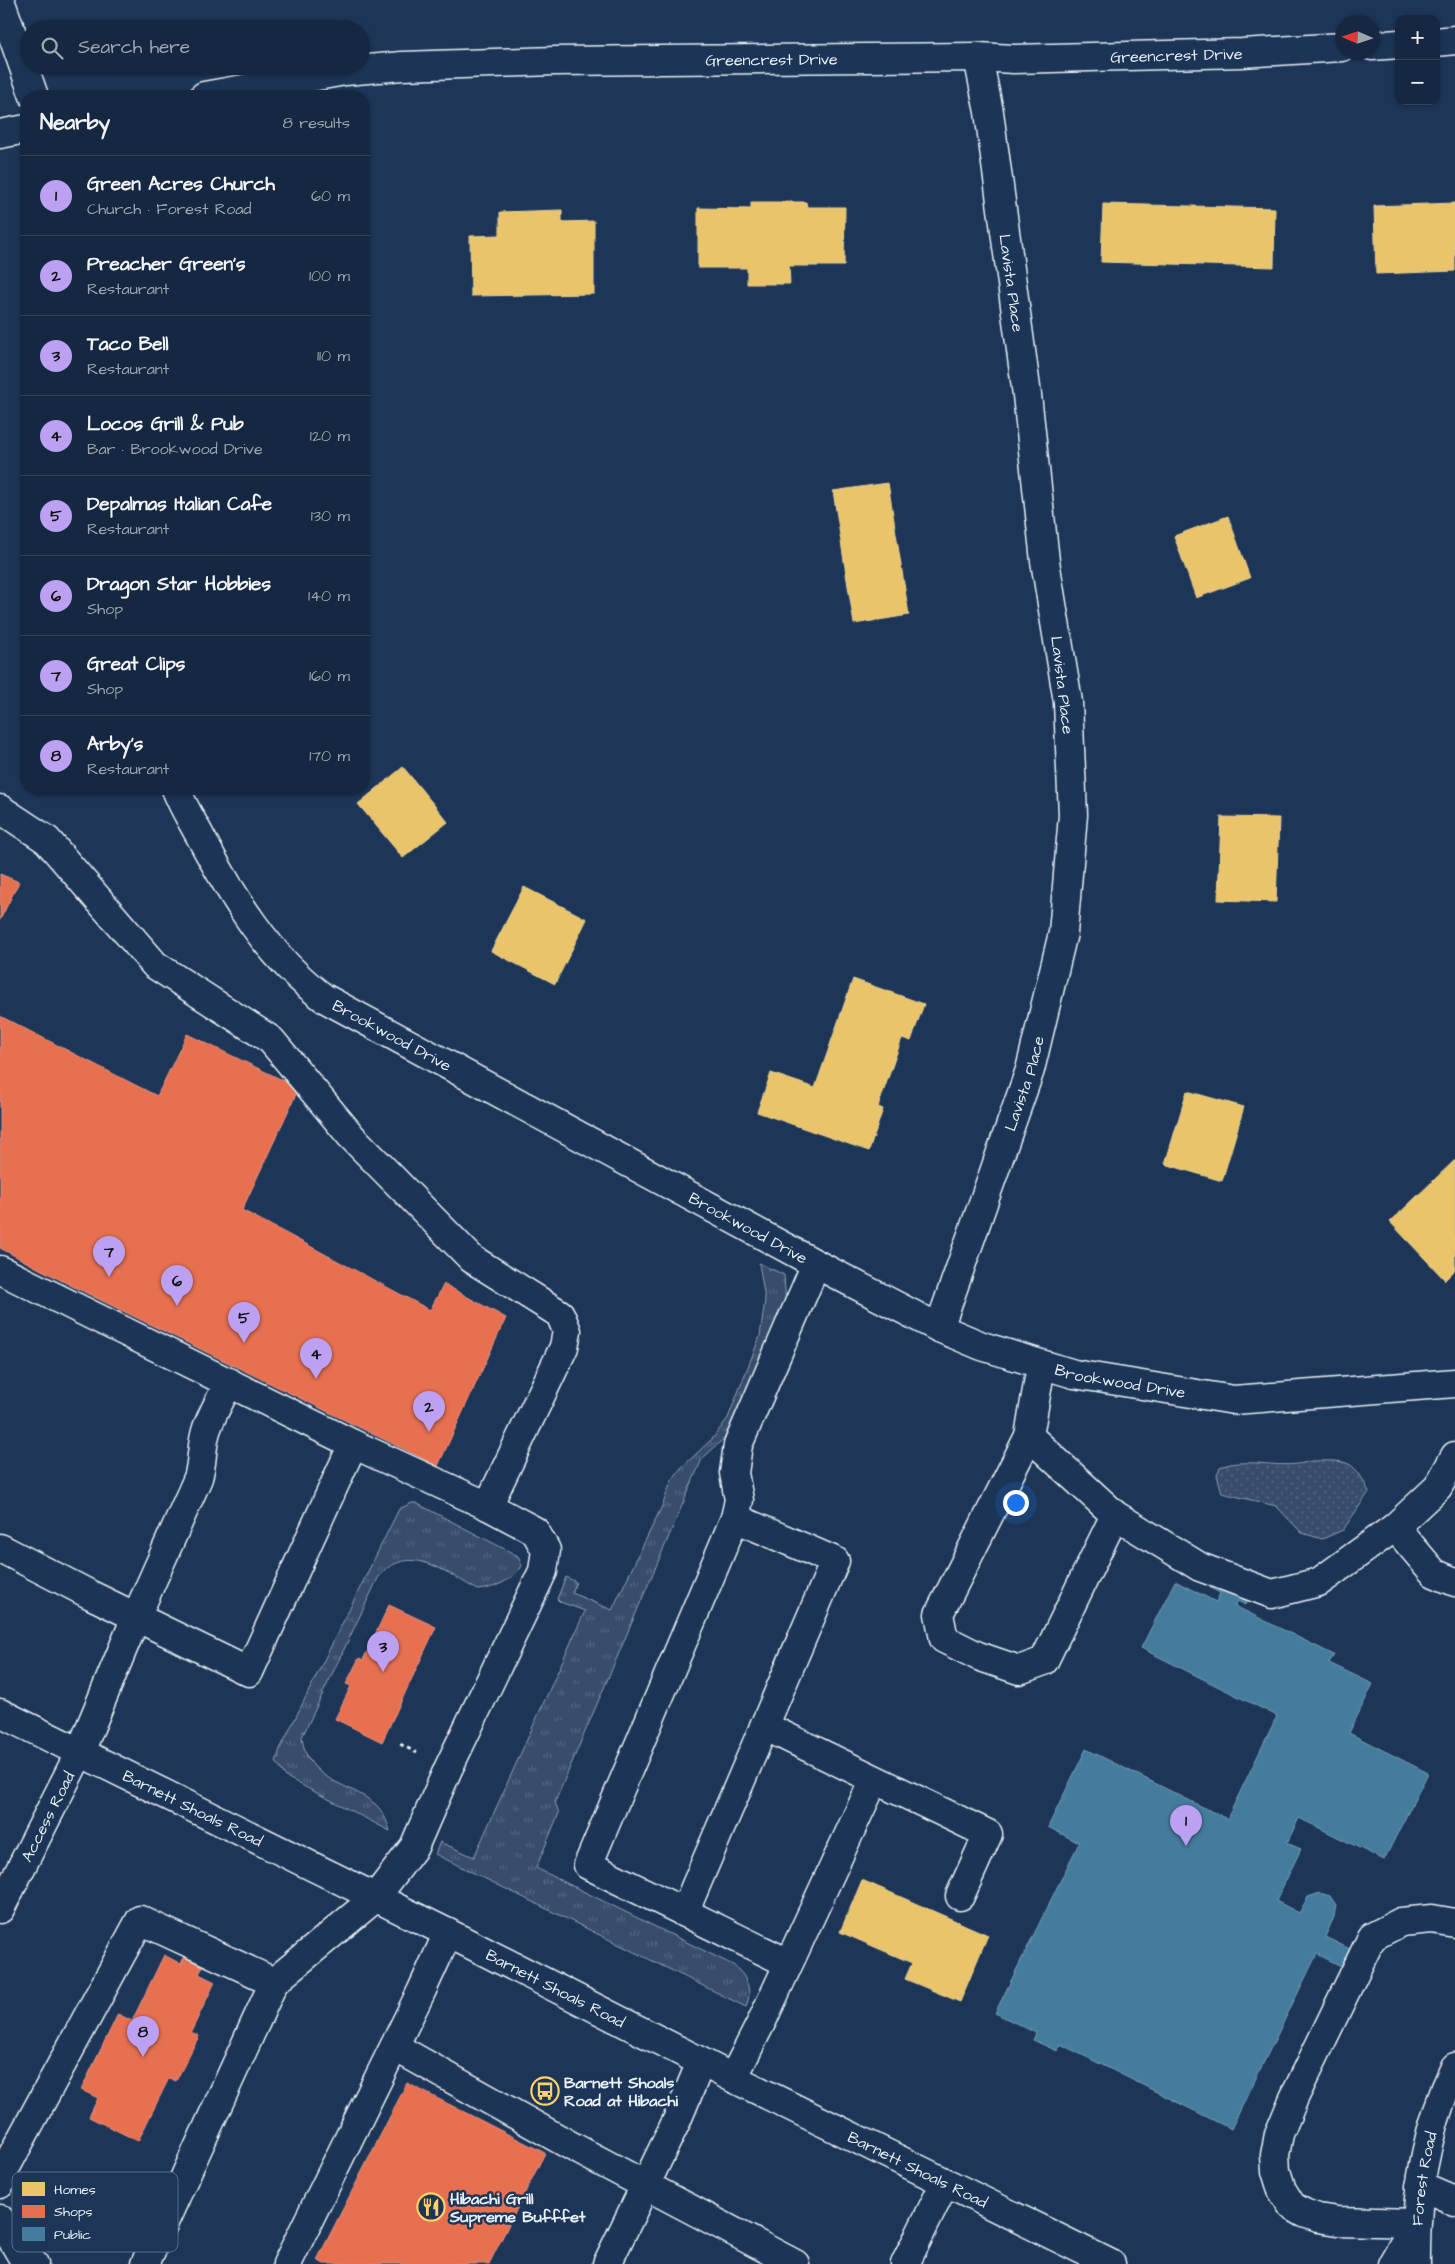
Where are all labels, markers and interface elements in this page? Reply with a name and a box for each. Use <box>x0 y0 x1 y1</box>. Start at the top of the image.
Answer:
north arrow <box>1335 15 1380 60</box>
map controls <box>1395 15 1440 105</box>
button: + <box>1395 15 1440 60</box>
search box <box>20 20 370 75</box>
icon: search <box>38 34 66 62</box>
text: Search here <box>78 34 190 61</box>
street label: Greencrest Drive <box>1110 43 1243 68</box>
street label: Greencrest Drive <box>705 48 838 72</box>
button: − <box>1395 60 1440 105</box>
text: Nearby <box>40 108 110 137</box>
text: 8 results <box>283 112 350 134</box>
text: Green Acres Church <box>87 171 275 198</box>
text: 1 <box>55 185 57 207</box>
text: 60 m <box>311 185 350 207</box>
text: Church · Forest Road <box>87 198 252 220</box>
street label: Lavista Place <box>993 233 1029 334</box>
text: Preacher Green’s <box>87 251 246 278</box>
text: 2 <box>51 265 61 287</box>
text: 100 m <box>309 265 350 287</box>
text: Restaurant <box>87 278 169 300</box>
text: Taco Bell <box>87 331 169 358</box>
text: 3 <box>52 345 60 367</box>
text: 110 m <box>317 345 350 367</box>
text: Restaurant <box>87 358 169 380</box>
text: Locos Grill & Pub <box>87 411 244 438</box>
text: 4 <box>51 425 61 447</box>
text: 120 m <box>310 425 350 447</box>
text: Bar · Brookwood Drive <box>87 438 263 460</box>
text: Depalmas Italian Cafe <box>87 491 272 518</box>
text: 5 <box>50 505 62 527</box>
text: 130 m <box>311 505 350 527</box>
text: Restaurant <box>87 518 169 540</box>
text: Dragon Star Hobbies <box>87 571 271 598</box>
text: 6 <box>51 585 61 607</box>
text: 140 m <box>308 585 350 607</box>
text: Shop <box>87 598 123 620</box>
street label: Lavista Place <box>1045 635 1079 736</box>
text: Great Clips <box>87 651 185 678</box>
text: 7 <box>51 665 61 687</box>
text: 160 m <box>309 665 350 687</box>
text: Shop <box>87 678 123 700</box>
text: Arby's <box>87 731 143 758</box>
text: 8 <box>51 745 61 767</box>
text: 170 m <box>309 745 350 767</box>
text: Restaurant <box>87 758 169 780</box>
street label: Brookwood Drive <box>328 995 455 1077</box>
street label: Lavista Place <box>999 1034 1050 1134</box>
street label: Brookwood Drive <box>685 1187 812 1270</box>
pin: 7 <box>93 1236 125 1277</box>
pin: 6 <box>161 1265 193 1306</box>
pin: 5 <box>228 1302 260 1343</box>
pin: 4 <box>300 1338 332 1379</box>
street label: Brookwood Drive <box>1052 1359 1187 1404</box>
pin: 2 <box>413 1391 445 1432</box>
your location <box>1003 1490 1029 1516</box>
pin: 3 <box>367 1631 399 1672</box>
street label: Barnett Shoals Road <box>119 1765 266 1852</box>
street label: Access Road <box>16 1768 80 1866</box>
pin: 1 <box>1170 1805 1202 1846</box>
street label: Barnett Shoals Road <box>482 1944 629 2033</box>
pin: 8 <box>127 2016 159 2057</box>
place label: Barnett Shoals Road at Hibachi <box>564 2072 678 2112</box>
bus stop icon: Barnett Shoals Road at Hibachi <box>530 2076 560 2106</box>
street label: Barnett Shoals Road <box>844 2126 991 2214</box>
street label: Forest Road <box>1407 2129 1443 2226</box>
legend <box>12 2172 178 2252</box>
text: Homes <box>54 2180 96 2200</box>
place label: Hibachi Grill Supreme Bufffet <box>449 2188 586 2228</box>
restaurant icon: Hibachi Grill Supreme Bufffet <box>416 2192 446 2222</box>
text: Shops <box>54 2202 93 2222</box>
text: Public <box>54 2225 91 2245</box>

